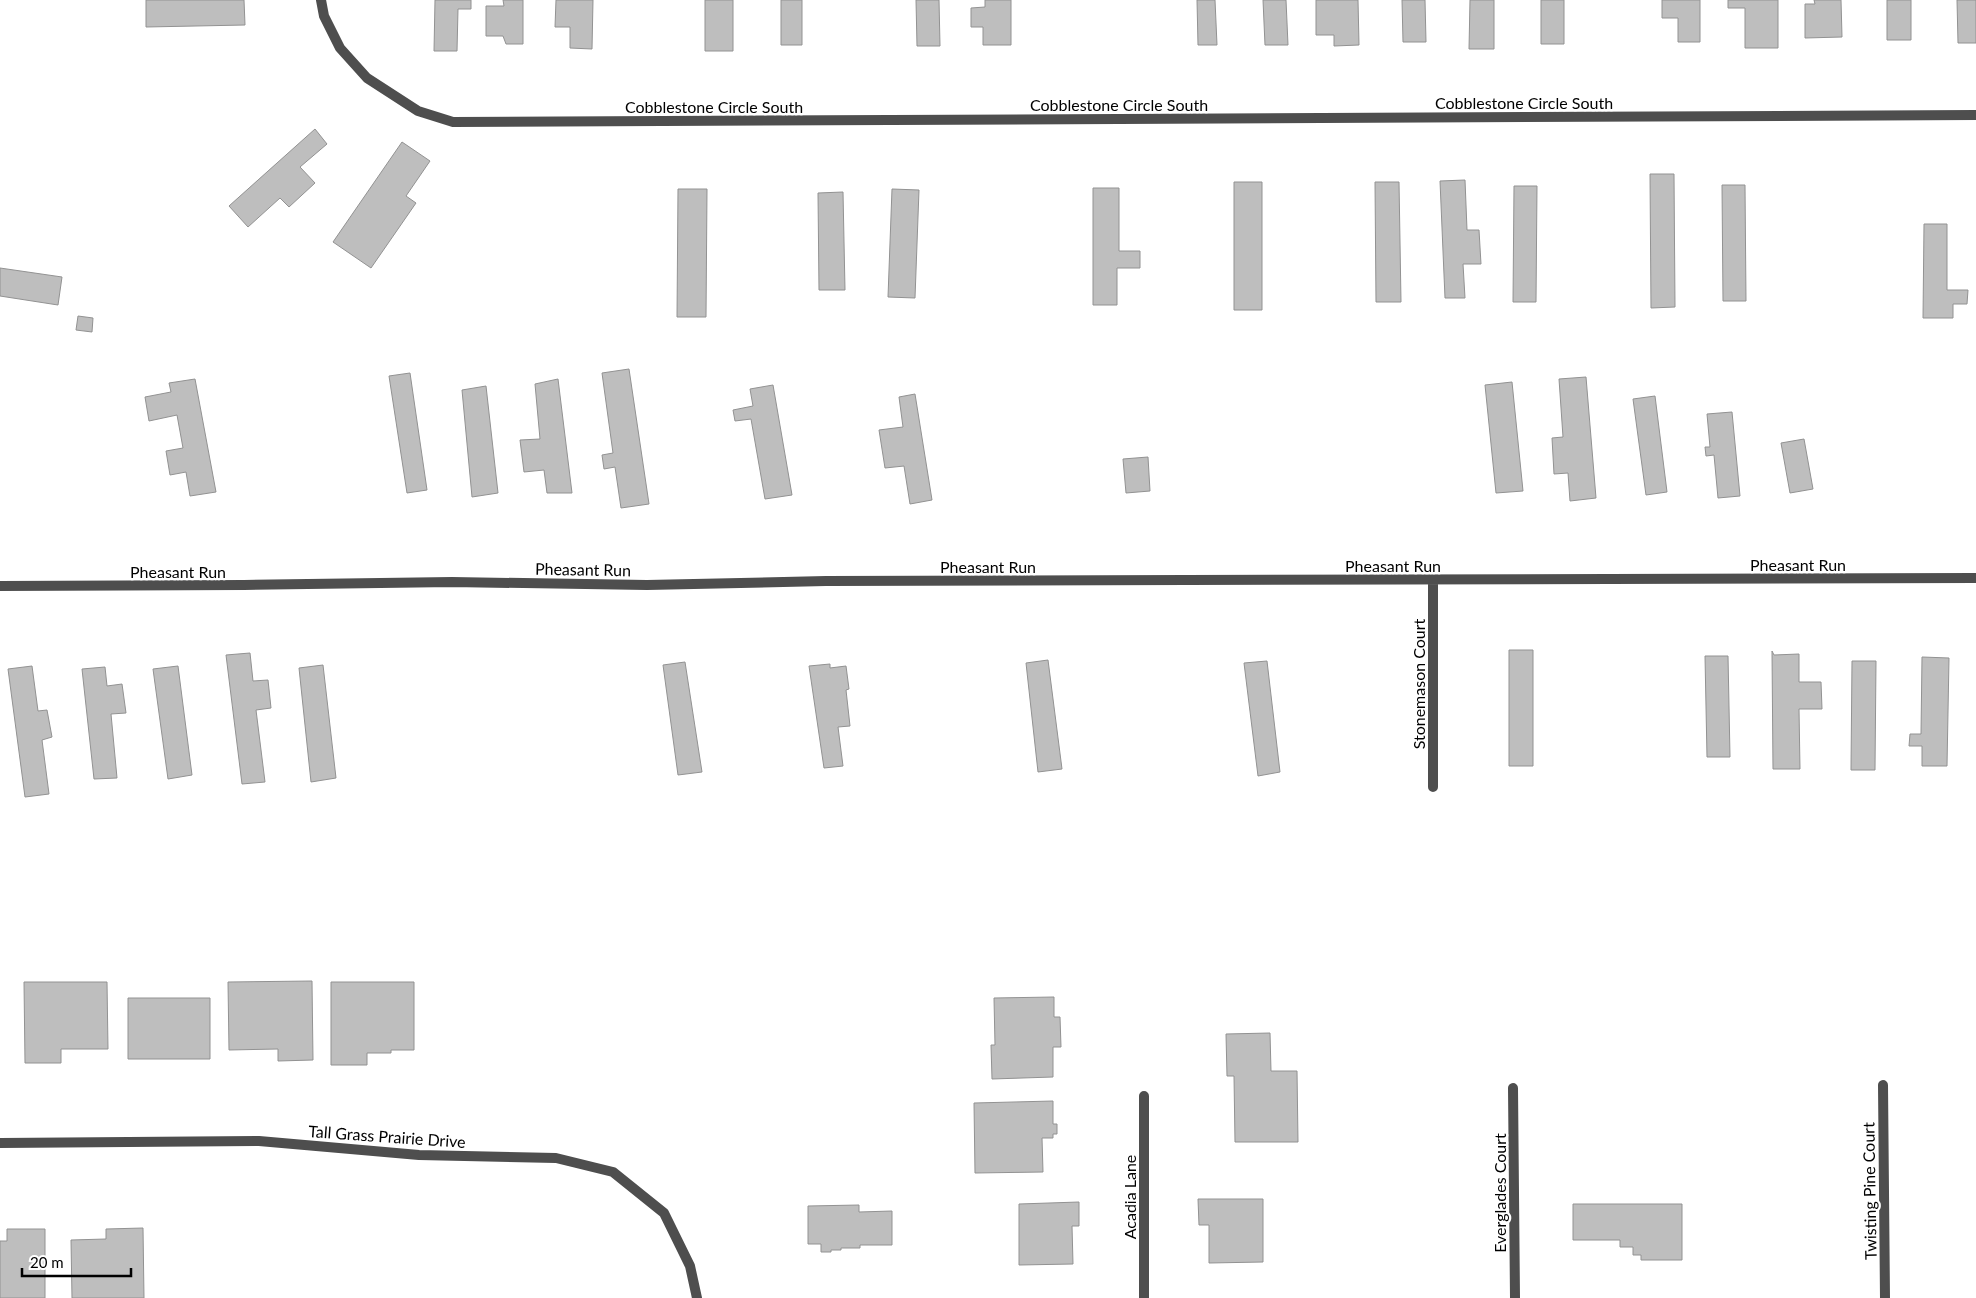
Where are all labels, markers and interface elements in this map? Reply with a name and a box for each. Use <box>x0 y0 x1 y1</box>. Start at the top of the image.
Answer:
street label: Cobblestone Circle South <box>1435 93 1613 112</box>
street label: Cobblestone Circle South <box>1030 95 1208 114</box>
street label: Cobblestone Circle South <box>625 97 803 116</box>
street label: Pheasant Run <box>1750 555 1846 574</box>
street label: Pheasant Run <box>1345 556 1441 575</box>
street label: Pheasant Run <box>940 557 1036 576</box>
street label: Pheasant Run <box>535 559 631 579</box>
street label: Pheasant Run <box>130 562 226 581</box>
street label: Stonemason Court <box>1409 618 1428 749</box>
street label: Tall Grass Prairie Drive <box>308 1121 466 1151</box>
street label: Twisting Pine Court <box>1858 1122 1880 1260</box>
street label: Everglades Court <box>1490 1133 1509 1253</box>
street label: Acadia Lane <box>1120 1155 1139 1239</box>
scale bar <box>22 1246 131 1278</box>
text: 20 m <box>30 1253 64 1271</box>

